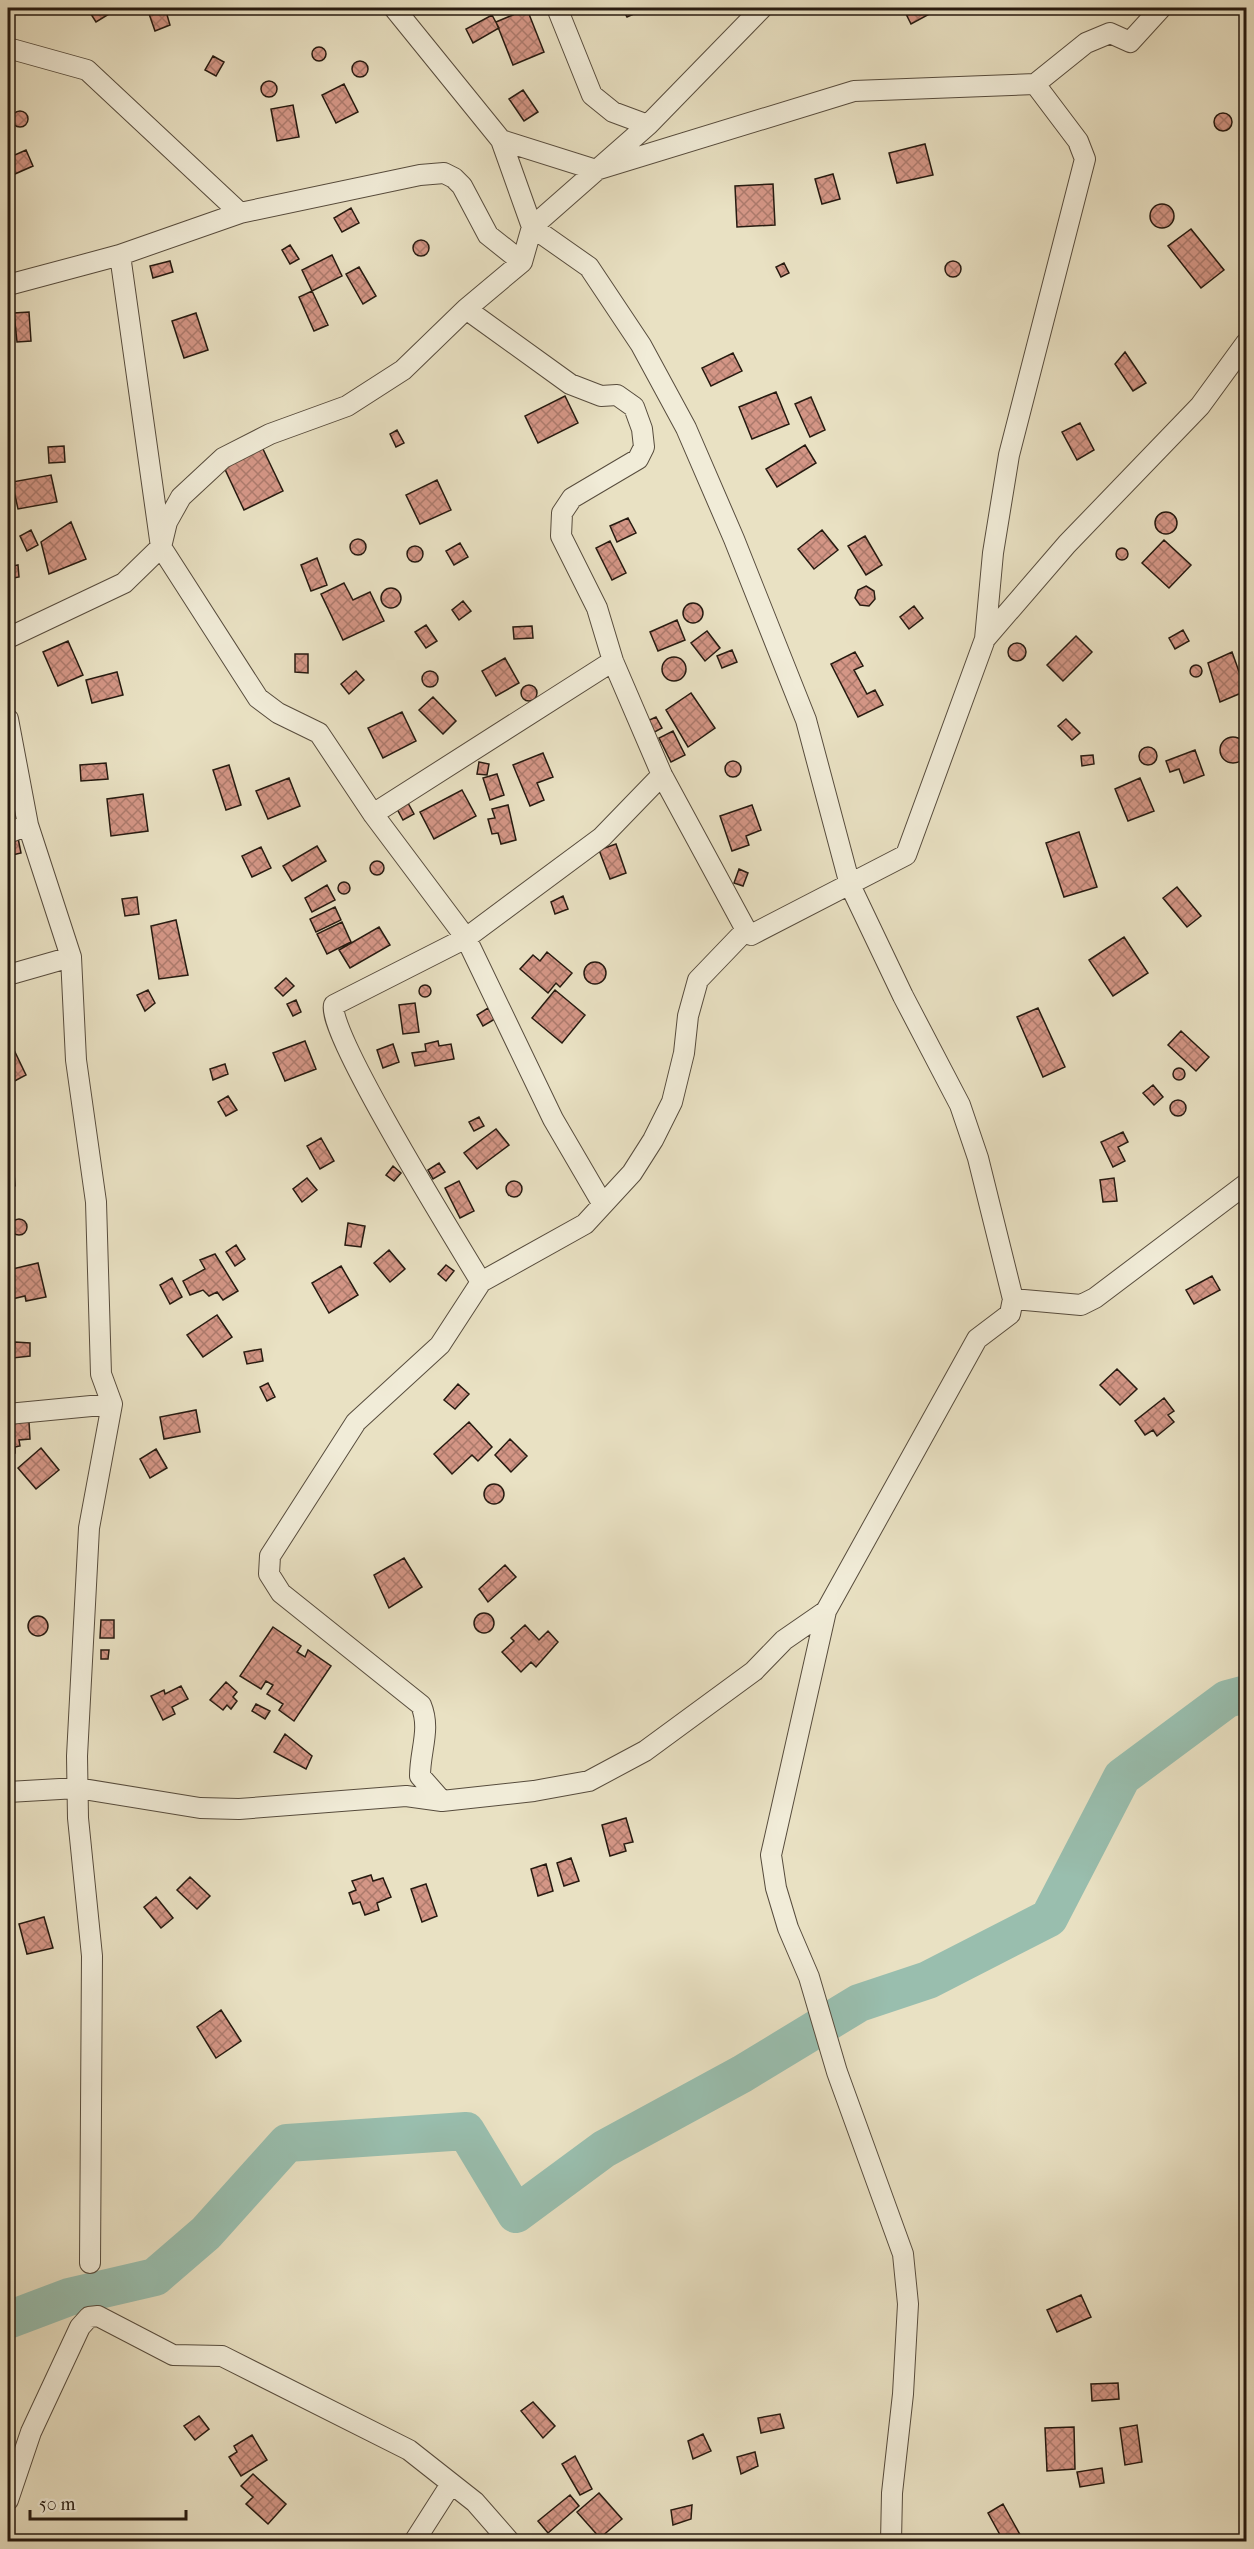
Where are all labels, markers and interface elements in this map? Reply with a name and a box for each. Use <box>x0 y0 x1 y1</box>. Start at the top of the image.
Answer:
scale bar <box>30 2483 186 2521</box>
text: 50 m <box>39 2494 76 2515</box>

